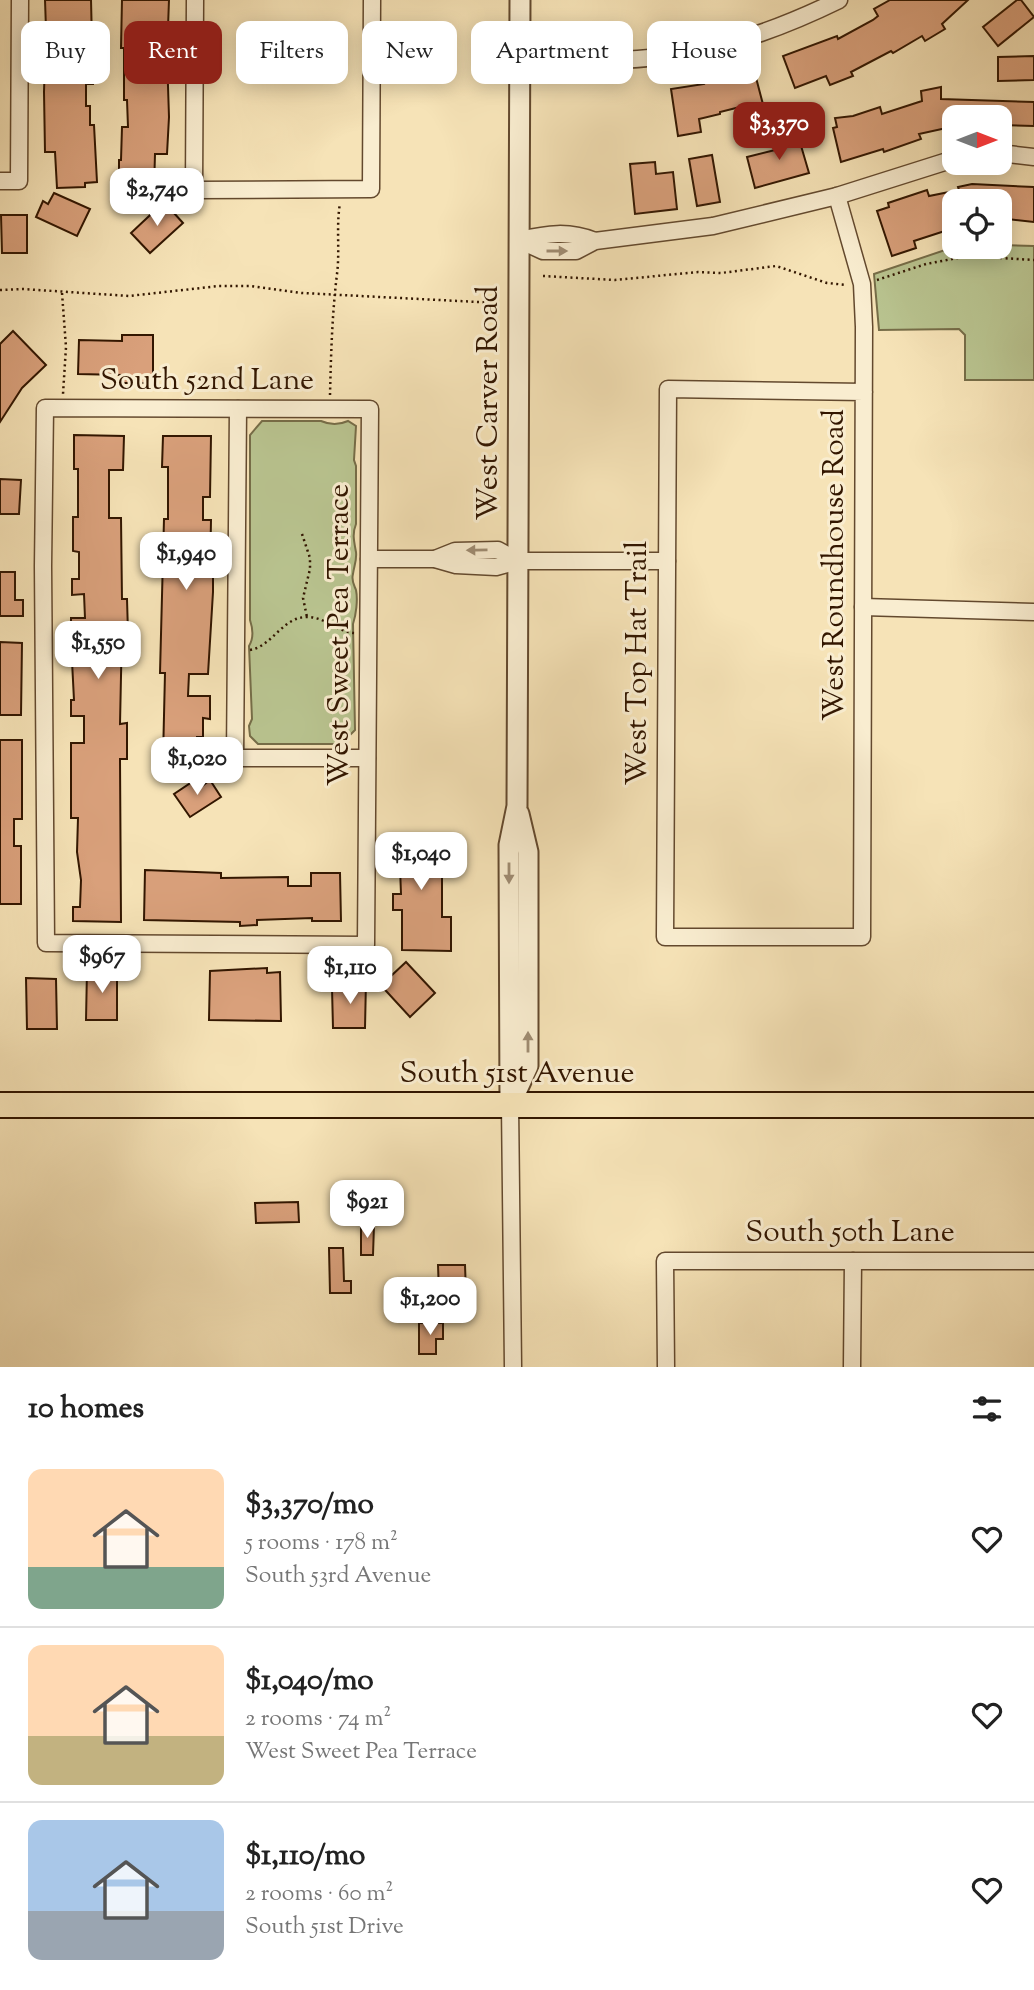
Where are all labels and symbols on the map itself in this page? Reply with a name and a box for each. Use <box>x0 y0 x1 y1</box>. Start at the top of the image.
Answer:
pin: $3,370 <box>722 102 836 162</box>
north arrow <box>942 105 1012 175</box>
pin: $2,740 <box>100 168 214 228</box>
one-way arrow <box>546 245 568 257</box>
street label: West Carver Road <box>468 285 511 521</box>
street label: South 52nd Lane <box>100 360 314 403</box>
street label: West Roundhouse Road <box>814 409 857 721</box>
street label: West Sweet Pea Terrace <box>319 484 362 786</box>
pin: $1,940 <box>129 532 243 592</box>
street label: West Top Hat Trail <box>617 541 660 785</box>
one-way arrow <box>466 544 488 556</box>
pin: $1,550 <box>41 622 155 681</box>
pin: $1,020 <box>140 738 254 797</box>
pin: $1,040 <box>364 832 478 892</box>
one-way arrow <box>503 863 515 885</box>
pin: $967 <box>61 936 143 995</box>
pin: $1,110 <box>293 946 407 1006</box>
one-way arrow <box>522 1030 534 1052</box>
street label: South 51st Avenue <box>400 1053 634 1096</box>
pin: $921 <box>326 1180 408 1240</box>
street label: South 50th Lane <box>745 1212 955 1255</box>
pin: $1,200 <box>373 1278 487 1337</box>

